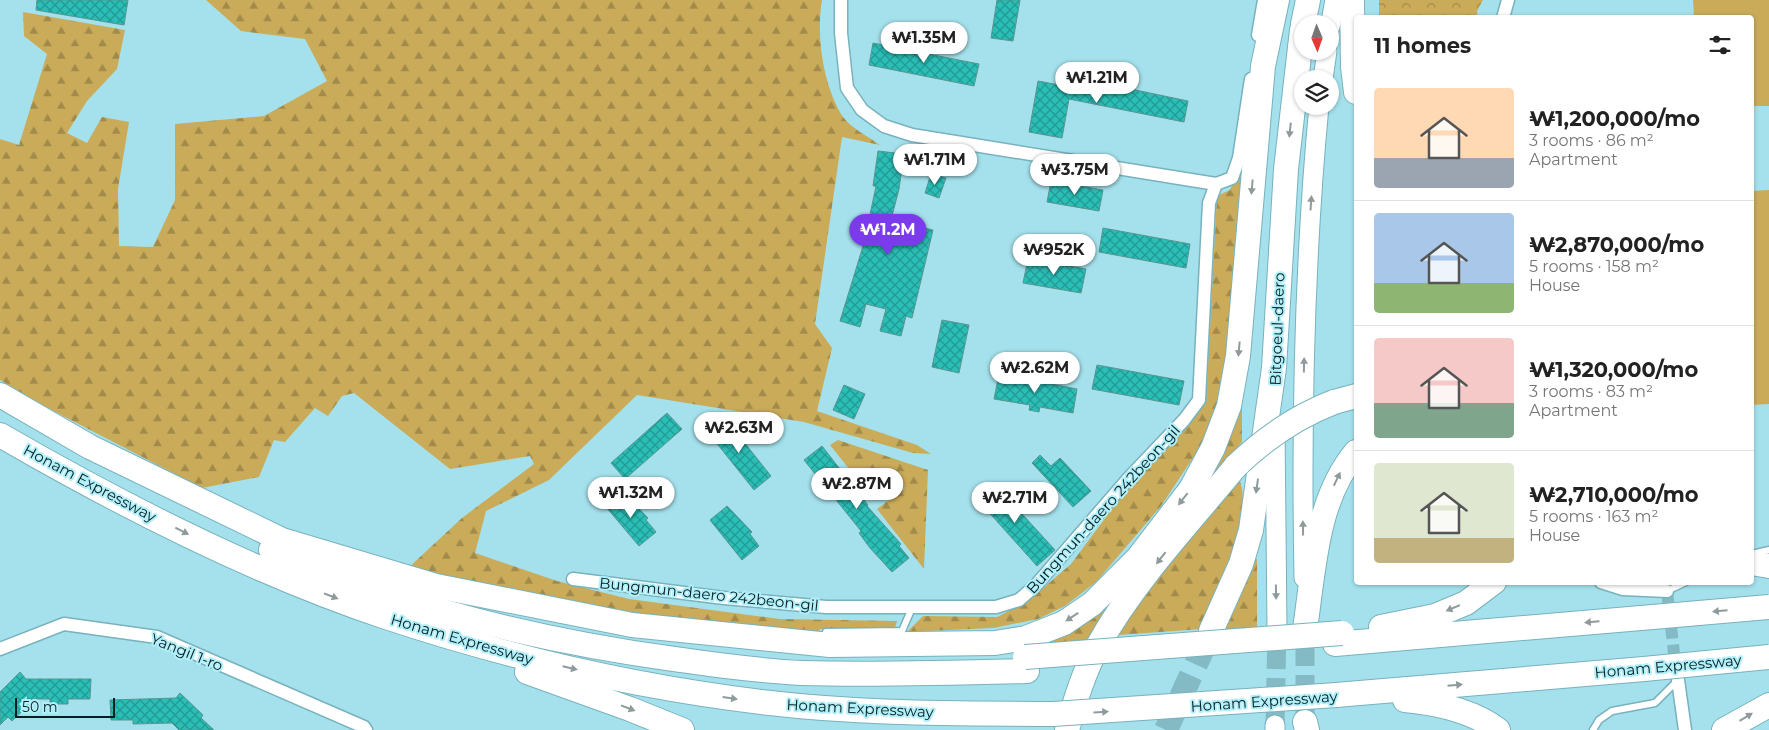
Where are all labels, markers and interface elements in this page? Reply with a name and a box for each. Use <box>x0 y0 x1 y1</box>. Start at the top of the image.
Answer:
north arrow <box>1294 15 1339 60</box>
map controls <box>1294 15 1339 115</box>
pin: ₩1.35M <box>883 22 965 64</box>
text: ₩1.35M <box>892 28 956 47</box>
icon: filters <box>1706 31 1734 59</box>
text: 11 homes <box>1374 33 1471 58</box>
pin: ₩1.21M <box>1056 62 1138 104</box>
text: ₩1.21M <box>1066 68 1128 87</box>
button: layers <box>1294 70 1339 115</box>
text: ₩1,200,000/mo <box>1529 106 1700 131</box>
icon: home <box>1414 108 1474 168</box>
one-way arrow <box>1286 123 1294 139</box>
text: 3 rooms · 86 m² <box>1529 131 1654 150</box>
pin: ₩1.71M <box>894 144 976 186</box>
text: ₩1.71M <box>904 150 966 169</box>
text: Apartment <box>1529 150 1618 169</box>
pin: ₩3.75M <box>1034 154 1116 196</box>
text: ₩3.75M <box>1041 160 1109 179</box>
one-way arrow <box>1247 179 1255 195</box>
one-way arrow <box>1307 195 1315 211</box>
pin: ₩1.2M <box>853 214 923 256</box>
text: ₩1.2M <box>860 220 916 239</box>
text: ₩2,870,000/mo <box>1529 232 1704 257</box>
icon: home <box>1414 233 1474 293</box>
pin: ₩952K <box>1019 234 1089 276</box>
text: ₩952K <box>1024 240 1084 259</box>
text: 5 rooms · 158 m² <box>1529 257 1659 276</box>
street label: Bitgoeul-daero <box>1266 272 1288 386</box>
text: House <box>1529 276 1580 295</box>
one-way arrow <box>1234 341 1242 357</box>
pin: ₩2.62M <box>994 352 1076 394</box>
one-way arrow <box>1300 357 1308 373</box>
text: ₩1,320,000/mo <box>1529 357 1698 382</box>
text: ₩2.62M <box>1001 358 1069 377</box>
icon: home <box>1414 358 1474 418</box>
text: 3 rooms · 83 m² <box>1529 382 1653 401</box>
text: Apartment <box>1529 401 1618 420</box>
pin: ₩2.63M <box>698 412 780 454</box>
text: ₩2.63M <box>705 418 773 437</box>
street label: Bungmun-daero 242beon-gil <box>1022 421 1184 597</box>
street label: Honam Expressway <box>20 440 160 526</box>
pin: ₩2.87M <box>816 468 898 510</box>
one-way arrow <box>1334 472 1342 486</box>
text: ₩2.87M <box>822 474 892 493</box>
pin: ₩1.32M <box>590 476 672 519</box>
one-way arrow <box>1253 478 1261 494</box>
pin: ₩2.71M <box>974 482 1056 524</box>
text: ₩2,710,000/mo <box>1529 482 1699 507</box>
text: ₩1.32M <box>599 483 663 502</box>
icon: home <box>1414 483 1474 543</box>
text: ₩2.71M <box>982 488 1048 507</box>
one-way arrow <box>1177 492 1188 505</box>
text: 5 rooms · 163 m² <box>1529 507 1658 526</box>
one-way arrow <box>1299 519 1307 535</box>
text: House <box>1529 526 1580 545</box>
one-way arrow <box>175 527 189 535</box>
one-way arrow <box>1155 551 1166 564</box>
street label: Bungmun-daero 242beon-gil <box>598 573 820 615</box>
one-way arrow <box>1272 584 1280 600</box>
one-way arrow <box>324 592 339 600</box>
one-way arrow <box>1446 605 1460 613</box>
one-way arrow <box>1712 607 1728 615</box>
street label: Honam Expressway <box>389 610 536 669</box>
one-way arrow <box>1066 612 1079 622</box>
one-way arrow <box>1584 618 1600 626</box>
street label: Yangil 1-ro <box>148 629 226 675</box>
street label: Honam Expressway <box>1594 650 1743 682</box>
one-way arrow <box>563 664 578 672</box>
one-way arrow <box>1447 681 1463 689</box>
street label: Honam Expressway <box>1190 686 1339 716</box>
one-way arrow <box>722 694 738 702</box>
scale bar <box>15 695 115 718</box>
street label: Honam Expressway <box>786 695 935 721</box>
text: 50 m <box>22 698 58 716</box>
one-way arrow <box>620 705 635 712</box>
one-way arrow <box>1094 708 1110 716</box>
one-way arrow <box>1739 712 1752 721</box>

